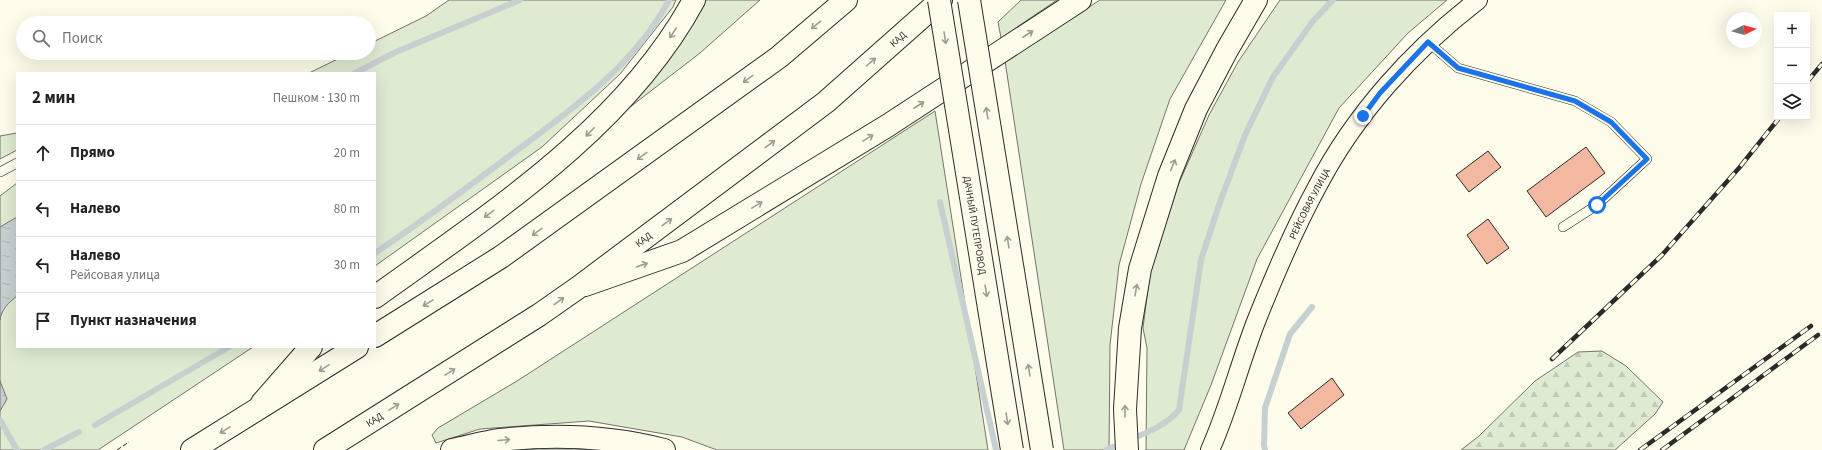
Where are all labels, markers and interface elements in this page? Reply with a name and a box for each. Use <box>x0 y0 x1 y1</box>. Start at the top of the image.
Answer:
north arrow <box>1726 12 1762 48</box>
map controls <box>1774 12 1810 120</box>
button: + <box>1774 12 1810 48</box>
search box <box>16 16 376 60</box>
one-way arrow <box>811 21 822 30</box>
icon: search <box>30 27 52 49</box>
one-way arrow <box>669 27 677 38</box>
text: Поиск <box>62 28 103 49</box>
street label: КАД <box>887 28 910 50</box>
one-way arrow <box>1022 30 1033 38</box>
one-way arrow <box>941 32 949 45</box>
button: − <box>1774 48 1810 84</box>
one-way arrow <box>866 57 876 67</box>
one-way arrow <box>742 75 753 83</box>
button: layers <box>1774 84 1810 120</box>
text: 2 мин <box>32 86 75 110</box>
text: Пешком · 130 m <box>273 89 360 107</box>
one-way arrow <box>913 101 924 109</box>
one-way arrow <box>983 107 991 120</box>
route end <box>1354 107 1372 125</box>
one-way arrow <box>585 127 594 137</box>
one-way arrow <box>862 133 874 141</box>
one-way arrow <box>765 140 776 148</box>
icon: ahead <box>32 142 54 164</box>
text: Прямо <box>70 142 115 163</box>
text: 20 m <box>334 144 360 162</box>
one-way arrow <box>637 151 648 160</box>
one-way arrow <box>1170 160 1178 172</box>
street label: РЕЙСОВАЯ УЛИЦА <box>1286 165 1334 242</box>
street label: ДАЧНЫЙ ПУТЕПРОВОД <box>960 175 990 276</box>
route start <box>1588 196 1606 214</box>
icon: left <box>32 198 54 220</box>
text: Налево <box>70 198 121 219</box>
text: 80 m <box>334 200 360 218</box>
one-way arrow <box>751 201 763 209</box>
one-way arrow <box>483 210 494 218</box>
one-way arrow <box>661 218 672 227</box>
one-way arrow <box>532 228 543 236</box>
street label: КАД <box>632 228 656 251</box>
one-way arrow <box>1004 236 1012 249</box>
text: Налево <box>70 245 121 266</box>
icon: left <box>32 254 54 276</box>
text: 30 m <box>334 256 360 274</box>
one-way arrow <box>636 260 648 268</box>
text: Рейсовая улица <box>70 266 160 284</box>
one-way arrow <box>1132 283 1140 296</box>
one-way arrow <box>982 284 990 297</box>
one-way arrow <box>554 297 565 305</box>
one-way arrow <box>422 299 434 307</box>
icon: arrive <box>32 310 54 332</box>
text: Пункт назначения <box>70 310 197 331</box>
one-way arrow <box>318 364 330 372</box>
one-way arrow <box>1025 364 1033 377</box>
one-way arrow <box>444 367 456 375</box>
one-way arrow <box>388 403 399 411</box>
one-way arrow <box>1122 405 1129 418</box>
street label: КАД <box>363 409 386 431</box>
one-way arrow <box>1003 413 1011 426</box>
one-way arrow <box>219 426 231 434</box>
one-way arrow <box>497 436 510 444</box>

